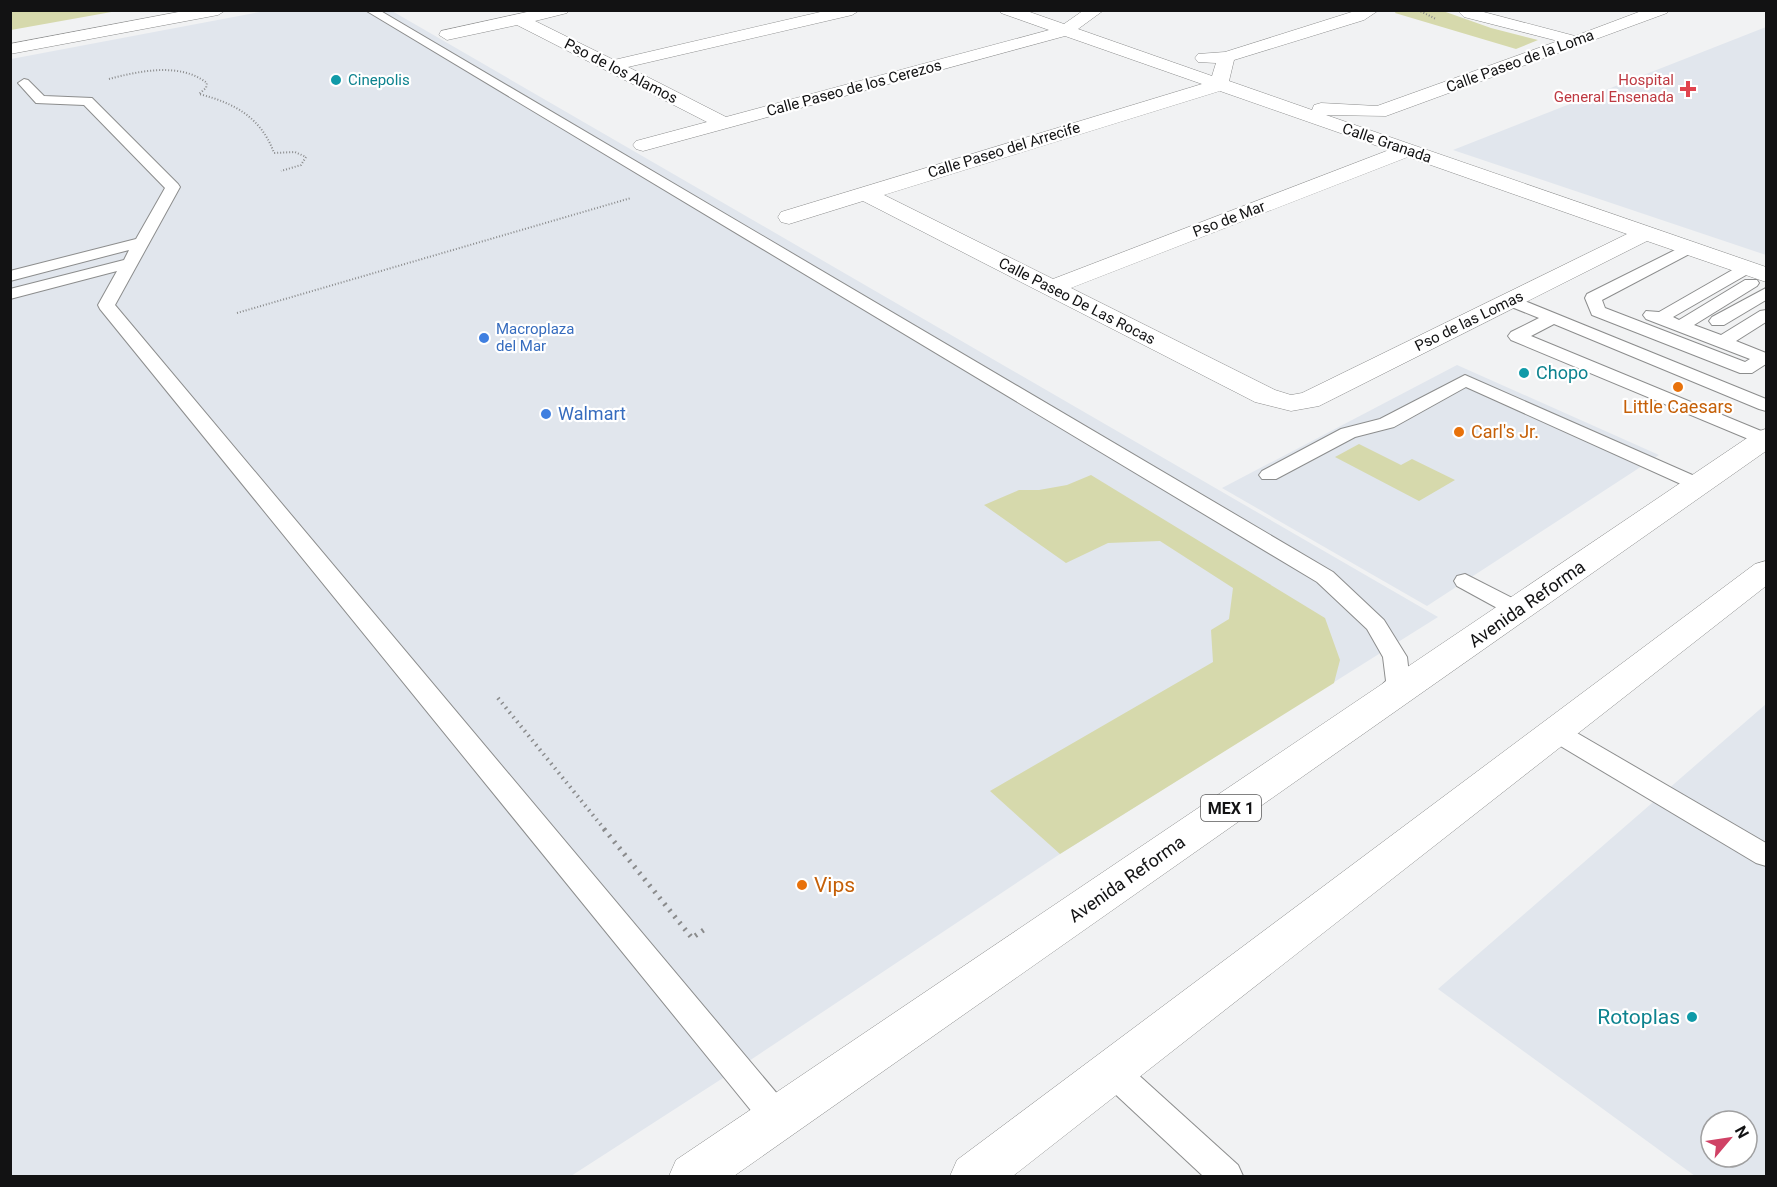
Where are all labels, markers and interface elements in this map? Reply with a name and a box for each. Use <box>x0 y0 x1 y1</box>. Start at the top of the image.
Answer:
street label: Calle Paseo de la Loma <box>1444 26 1596 96</box>
street label: Pso de los Alamos <box>562 35 680 107</box>
street label: Calle Paseo de los Cerezos <box>765 56 943 120</box>
place label: Cinepolis <box>348 71 410 89</box>
place label: Hospital General Ensenada <box>1554 71 1674 106</box>
marker: Cinepolis <box>329 73 343 87</box>
marker: Hospital General Ensenada <box>1679 80 1697 98</box>
street label: Calle Paseo del Arrecife <box>926 118 1082 182</box>
street label: Calle Granada <box>1340 119 1434 167</box>
street label: Pso de Mar <box>1190 197 1268 241</box>
street label: Calle Paseo De Las Rocas <box>996 254 1158 348</box>
street label: Pso de las Lomas <box>1412 287 1526 355</box>
place label: Macroplaza del Mar <box>496 320 574 355</box>
marker: Macroplaza del Mar <box>477 331 491 345</box>
place label: Chopo <box>1536 362 1588 383</box>
marker: Chopo <box>1517 366 1531 380</box>
marker: Little Caesars <box>1671 380 1685 394</box>
place label: Little Caesars <box>1623 396 1733 417</box>
place label: Walmart <box>558 403 626 424</box>
marker: Walmart <box>539 407 553 421</box>
place label: Carl's Jr. <box>1471 421 1539 442</box>
marker: Carl's Jr. <box>1452 425 1466 439</box>
street label: Avenida Reforma <box>1465 556 1589 651</box>
road number: MEX 1 <box>1201 795 1261 821</box>
street label: Avenida Reforma <box>1065 831 1189 926</box>
place label: Vips <box>814 873 855 897</box>
marker: Vips <box>795 878 809 892</box>
place label: Rotoplas <box>1597 1005 1680 1029</box>
marker: Rotoplas <box>1685 1010 1699 1024</box>
north arrow <box>1699 1109 1759 1169</box>
text: N <box>1731 1122 1753 1142</box>

